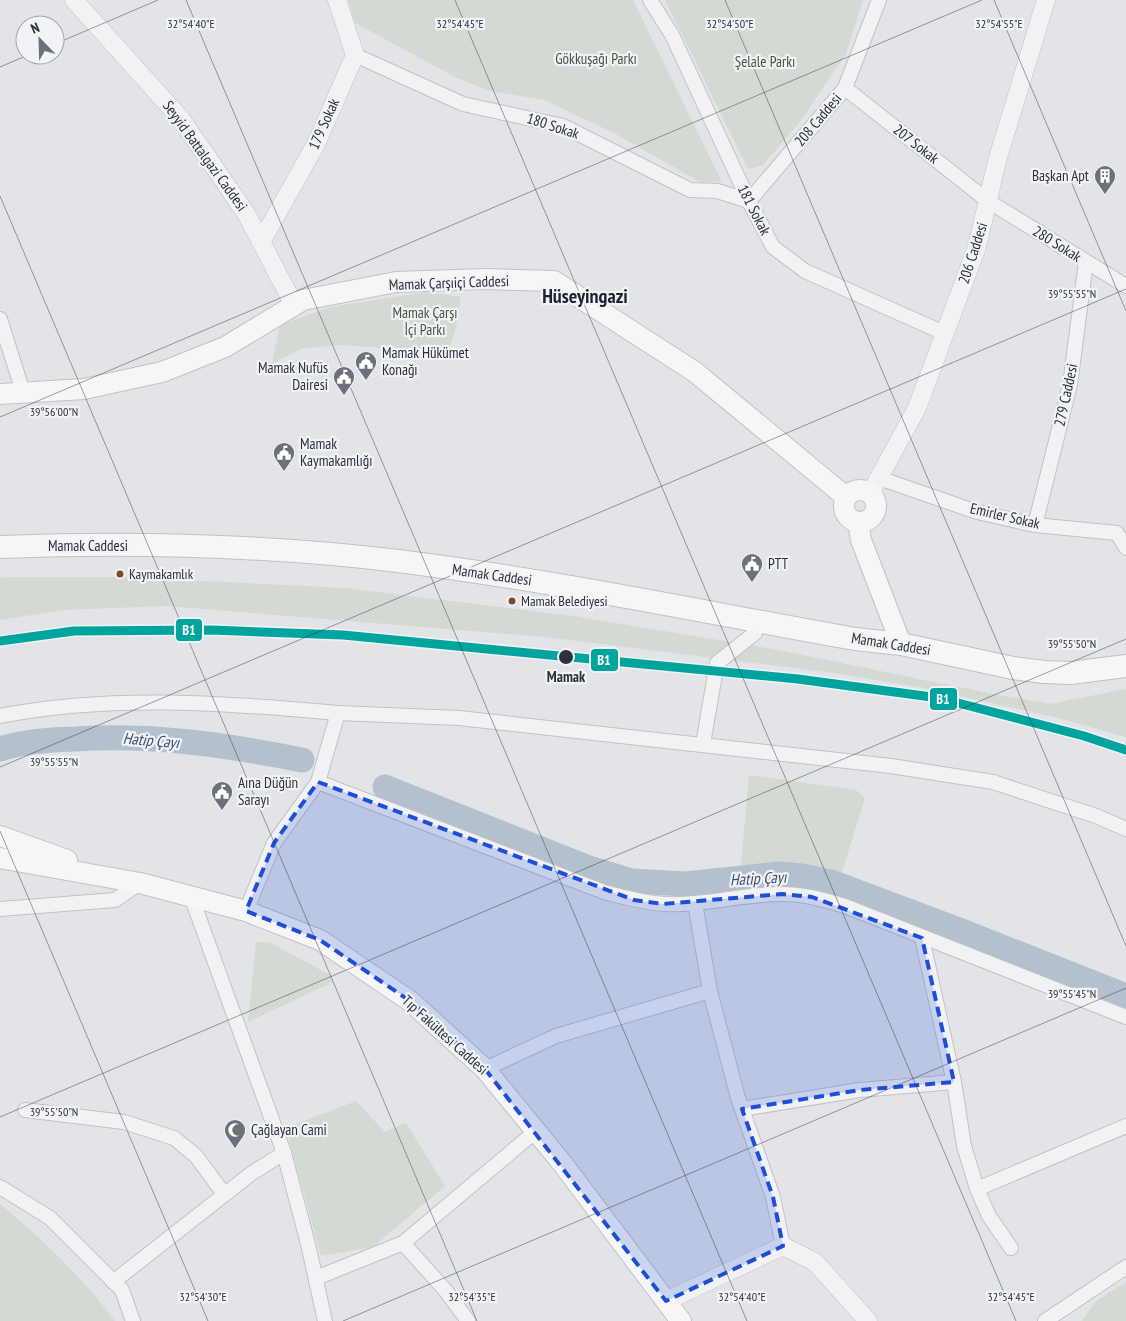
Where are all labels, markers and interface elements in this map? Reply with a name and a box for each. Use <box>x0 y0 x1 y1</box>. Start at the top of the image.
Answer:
north arrow <box>15 15 65 65</box>
text: 32°54'40"E <box>167 16 215 31</box>
text: 32°54'45"E <box>436 16 484 31</box>
text: 32°54'50"E <box>706 16 754 31</box>
text: 32°54'55"E <box>975 16 1023 31</box>
text: N <box>28 18 42 38</box>
park label: Gökkuşağı Parkı <box>555 49 637 68</box>
park label: Şelale Parkı <box>735 52 795 71</box>
street label: 208 Caddesi <box>790 89 845 150</box>
street label: 179 Sokak <box>304 95 343 152</box>
street label: Seyyid Battalgazi Caddesi <box>159 97 252 215</box>
street label: 180 Sokak <box>525 108 582 143</box>
street label: 207 Sokak <box>889 120 943 168</box>
building icon: Başkan Apt <box>1093 164 1117 195</box>
place label: Başkan Apt <box>1032 166 1089 185</box>
street label: 181 Sokak <box>734 181 775 238</box>
street label: 206 Caddesi <box>954 220 991 286</box>
street label: 280 Sokak <box>1029 221 1085 266</box>
street label: Mamak Çarşıiçi Caddesi <box>389 271 509 294</box>
district label: Hüseyingazi <box>542 283 628 309</box>
text: 39°55'55"N <box>1048 286 1096 301</box>
park label: Mamak Çarşı İçi Parkı <box>392 303 458 339</box>
place label: Mamak Hükümet Konağı <box>382 343 469 379</box>
public building icon: Mamak Hükümet Konağı <box>354 350 378 381</box>
place label: Mamak Nufüs Dairesi <box>258 358 328 394</box>
street label: 279 Caddesi <box>1050 362 1081 428</box>
public building icon: Mamak Nufüs Dairesi <box>332 365 356 396</box>
text: 39°56'00"N <box>30 404 78 419</box>
place label: Mamak Kaymakamlığı <box>300 434 373 470</box>
public building icon: Mamak Kaymakamlığı <box>272 441 296 472</box>
street label: Emirler Sokak <box>968 498 1042 533</box>
street label: Mamak Caddesi <box>48 536 128 555</box>
public building icon: PTT <box>740 552 764 583</box>
place label: PTT <box>768 554 789 573</box>
street label: Mamak Caddesi <box>451 560 533 589</box>
place label: Kaymakamlık <box>129 565 194 583</box>
marker: Kaymakamlık <box>115 569 125 579</box>
place label: Mamak Belediyesi <box>521 592 608 610</box>
marker: Mamak Belediyesi <box>507 596 517 606</box>
line badge: B1 <box>175 618 203 642</box>
text: B1 <box>182 621 196 639</box>
street label: Mamak Caddesi <box>850 628 932 659</box>
text: 39°55'50"N <box>1048 636 1096 651</box>
marker: Mamak <box>557 648 575 666</box>
line badge: B1 <box>590 648 619 672</box>
text: B1 <box>597 651 611 669</box>
place label: Mamak <box>547 667 586 686</box>
line badge: B1 <box>929 687 958 711</box>
text: B1 <box>936 690 950 708</box>
water label: Hatip Çayı <box>122 728 181 753</box>
text: 39°55'55"N <box>30 754 78 769</box>
place label: Aına Düğün Sarayı <box>238 773 298 809</box>
public building icon: Aına Düğün Sarayı <box>210 780 234 811</box>
water label: Hatip Çayı <box>729 866 788 889</box>
text: 39°55'45"N <box>1048 986 1096 1001</box>
street label: Tıp Fakültesi Caddesi <box>398 991 492 1078</box>
text: 39°55'50"N <box>30 1104 78 1119</box>
mosque icon: Çağlayan Cami <box>223 1118 247 1149</box>
place label: Çağlayan Cami <box>251 1120 327 1139</box>
text: 32°54'30"E <box>179 1289 227 1304</box>
text: 32°54'35"E <box>448 1289 496 1304</box>
text: 32°54'40"E <box>718 1289 766 1304</box>
text: 32°54'45"E <box>987 1289 1035 1304</box>

